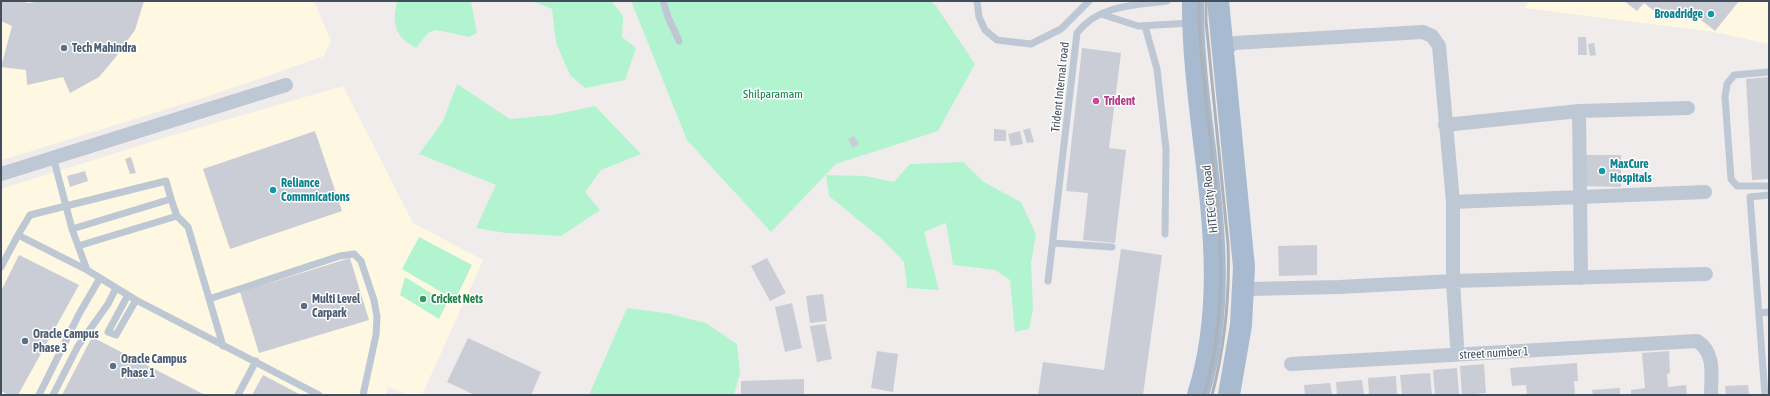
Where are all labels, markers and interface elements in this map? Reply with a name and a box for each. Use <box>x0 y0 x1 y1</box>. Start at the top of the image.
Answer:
place label: Broadridge <box>1655 7 1704 21</box>
marker: Broadridge <box>1706 9 1716 19</box>
place label: Tech Mahindra <box>72 41 137 55</box>
street label: Trident Internal road <box>1048 41 1072 133</box>
marker: Tech Mahindra <box>59 43 69 53</box>
park label: Shilparamam <box>743 87 803 101</box>
place label: Trident <box>1104 94 1136 108</box>
marker: Trident <box>1091 96 1101 106</box>
place label: MaxCure Hospitals <box>1610 157 1653 185</box>
street label: HITEC City Road <box>1199 164 1221 234</box>
marker: MaxCure Hospitals <box>1597 166 1607 176</box>
place label: Reliance Commnications <box>281 176 351 204</box>
marker: Reliance Commnications <box>268 185 278 195</box>
place label: Multi Level Carpark <box>312 292 361 320</box>
place label: Cricket Nets <box>431 292 484 306</box>
marker: Cricket Nets <box>418 294 428 304</box>
marker: Multi Level Carpark <box>299 301 309 311</box>
place label: Oracle Campus Phase 3 <box>33 327 100 355</box>
marker: Oracle Campus Phase 3 <box>20 336 30 346</box>
street label: street number 1 <box>1459 344 1529 362</box>
place label: Oracle Campus Phase 1 <box>121 352 188 380</box>
marker: Oracle Campus Phase 1 <box>108 361 118 371</box>

